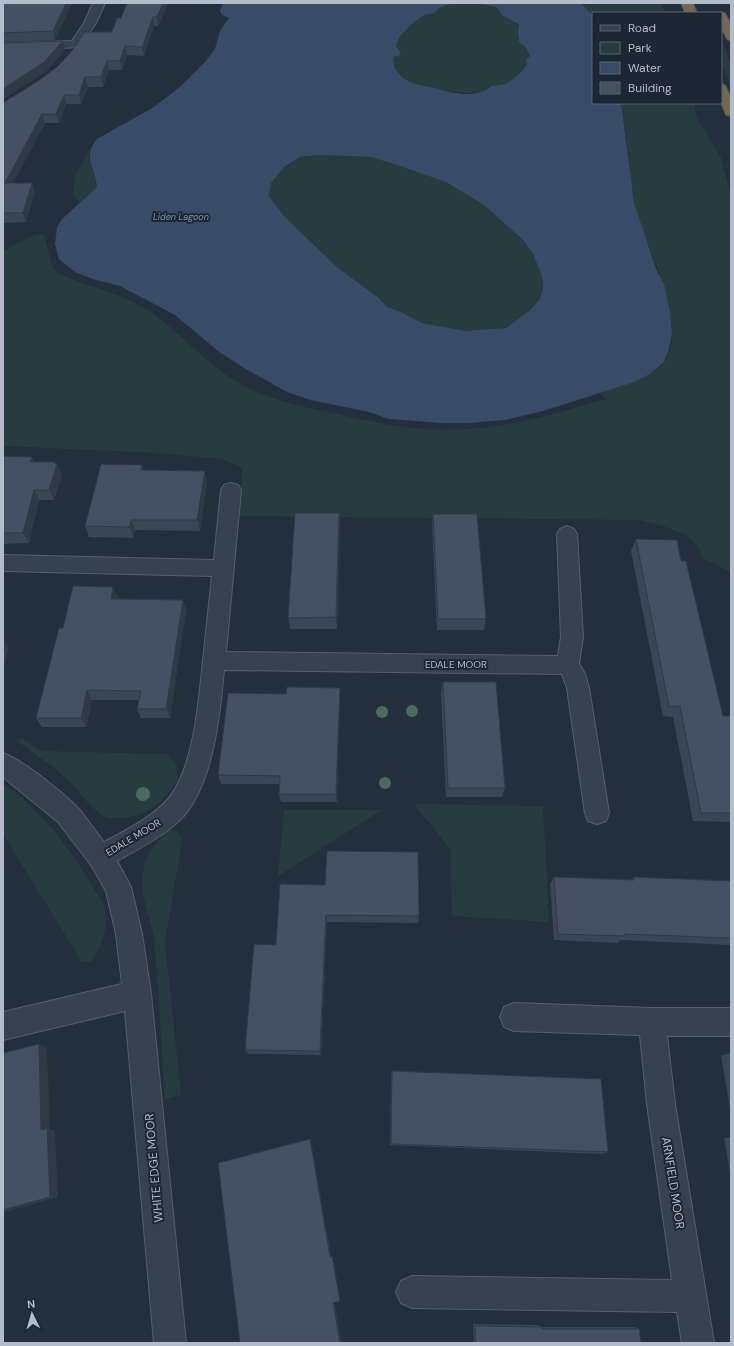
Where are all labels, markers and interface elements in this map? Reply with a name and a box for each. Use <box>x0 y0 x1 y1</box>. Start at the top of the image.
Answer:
legend <box>592 12 722 104</box>
text: Road <box>628 20 656 36</box>
text: Park <box>628 40 652 56</box>
text: Water <box>628 60 662 76</box>
text: Building <box>628 80 672 96</box>
water label: Liden Lagoon <box>153 211 209 223</box>
street label: EDALE MOOR <box>425 658 487 671</box>
street label: EDALE MOOR <box>103 816 163 859</box>
street label: WHITE EDGE MOOR <box>141 1113 167 1223</box>
street label: ARNFIELD MOOR <box>658 1136 688 1230</box>
north arrow <box>12 1294 52 1334</box>
text: N <box>27 1297 36 1311</box>

